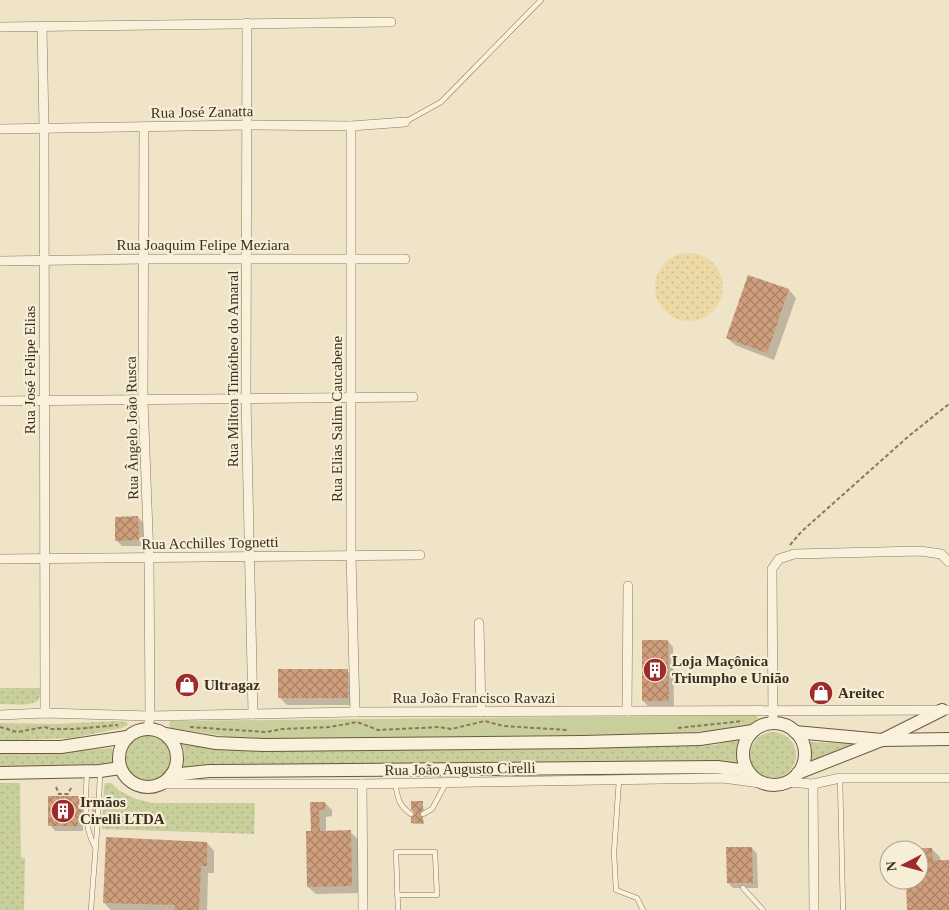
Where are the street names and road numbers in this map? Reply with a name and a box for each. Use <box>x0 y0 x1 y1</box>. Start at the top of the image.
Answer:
street label: Rua José Zanatta <box>151 103 254 121</box>
street label: Rua Joaquim Felipe Meziara <box>117 237 290 253</box>
street label: Rua Milton Timótheo do Amaral <box>225 271 241 467</box>
street label: Rua José Felipe Elias <box>22 305 38 434</box>
street label: Rua Elias Salim Caucabene <box>329 336 345 502</box>
street label: Rua Ângelo João Rusca <box>123 356 141 500</box>
street label: Rua Acchilles Tognetti <box>141 534 279 552</box>
street label: Rua João Francisco Ravazi <box>393 690 555 706</box>
street label: Rua João Augusto Cirelli <box>384 760 536 778</box>

